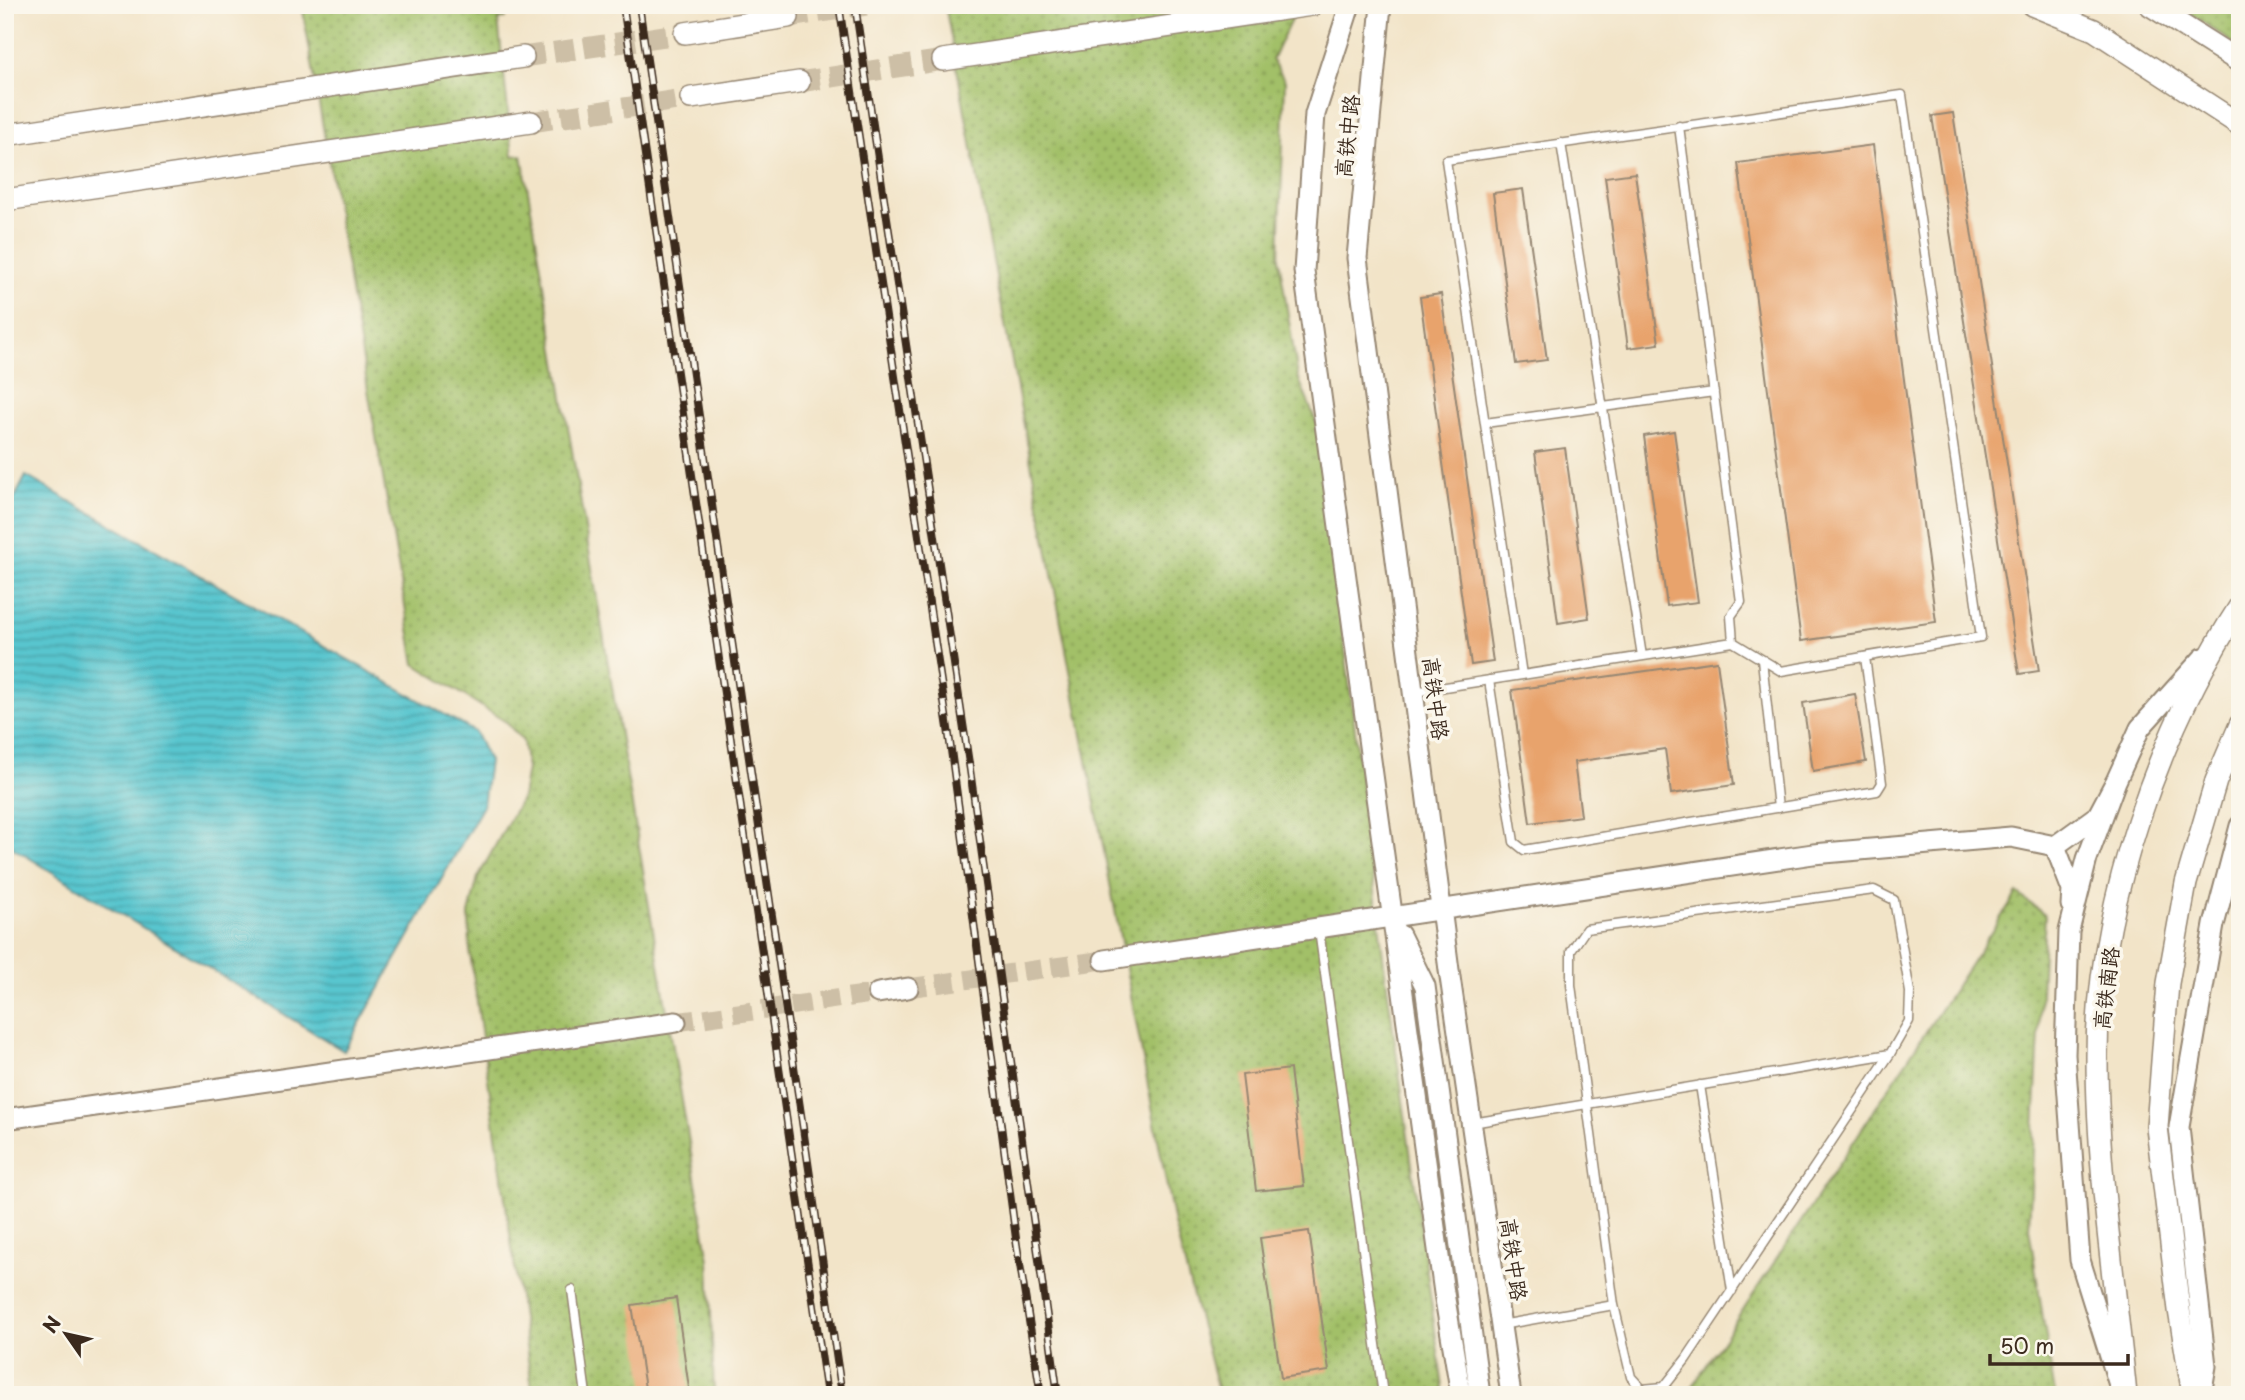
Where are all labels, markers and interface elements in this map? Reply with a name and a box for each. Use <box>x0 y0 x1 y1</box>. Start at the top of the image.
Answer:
street label: 高铁中路 <box>1326 93 1366 179</box>
street label: 高铁中路 <box>1416 654 1458 742</box>
street label: 高铁南路 <box>2084 944 2126 1032</box>
street label: 高铁中路 <box>1493 1215 1537 1303</box>
north arrow <box>32 1298 102 1368</box>
text: N <box>35 1310 67 1338</box>
scale bar <box>1990 1323 2128 1367</box>
text: 50 m <box>2000 1329 2054 1361</box>

